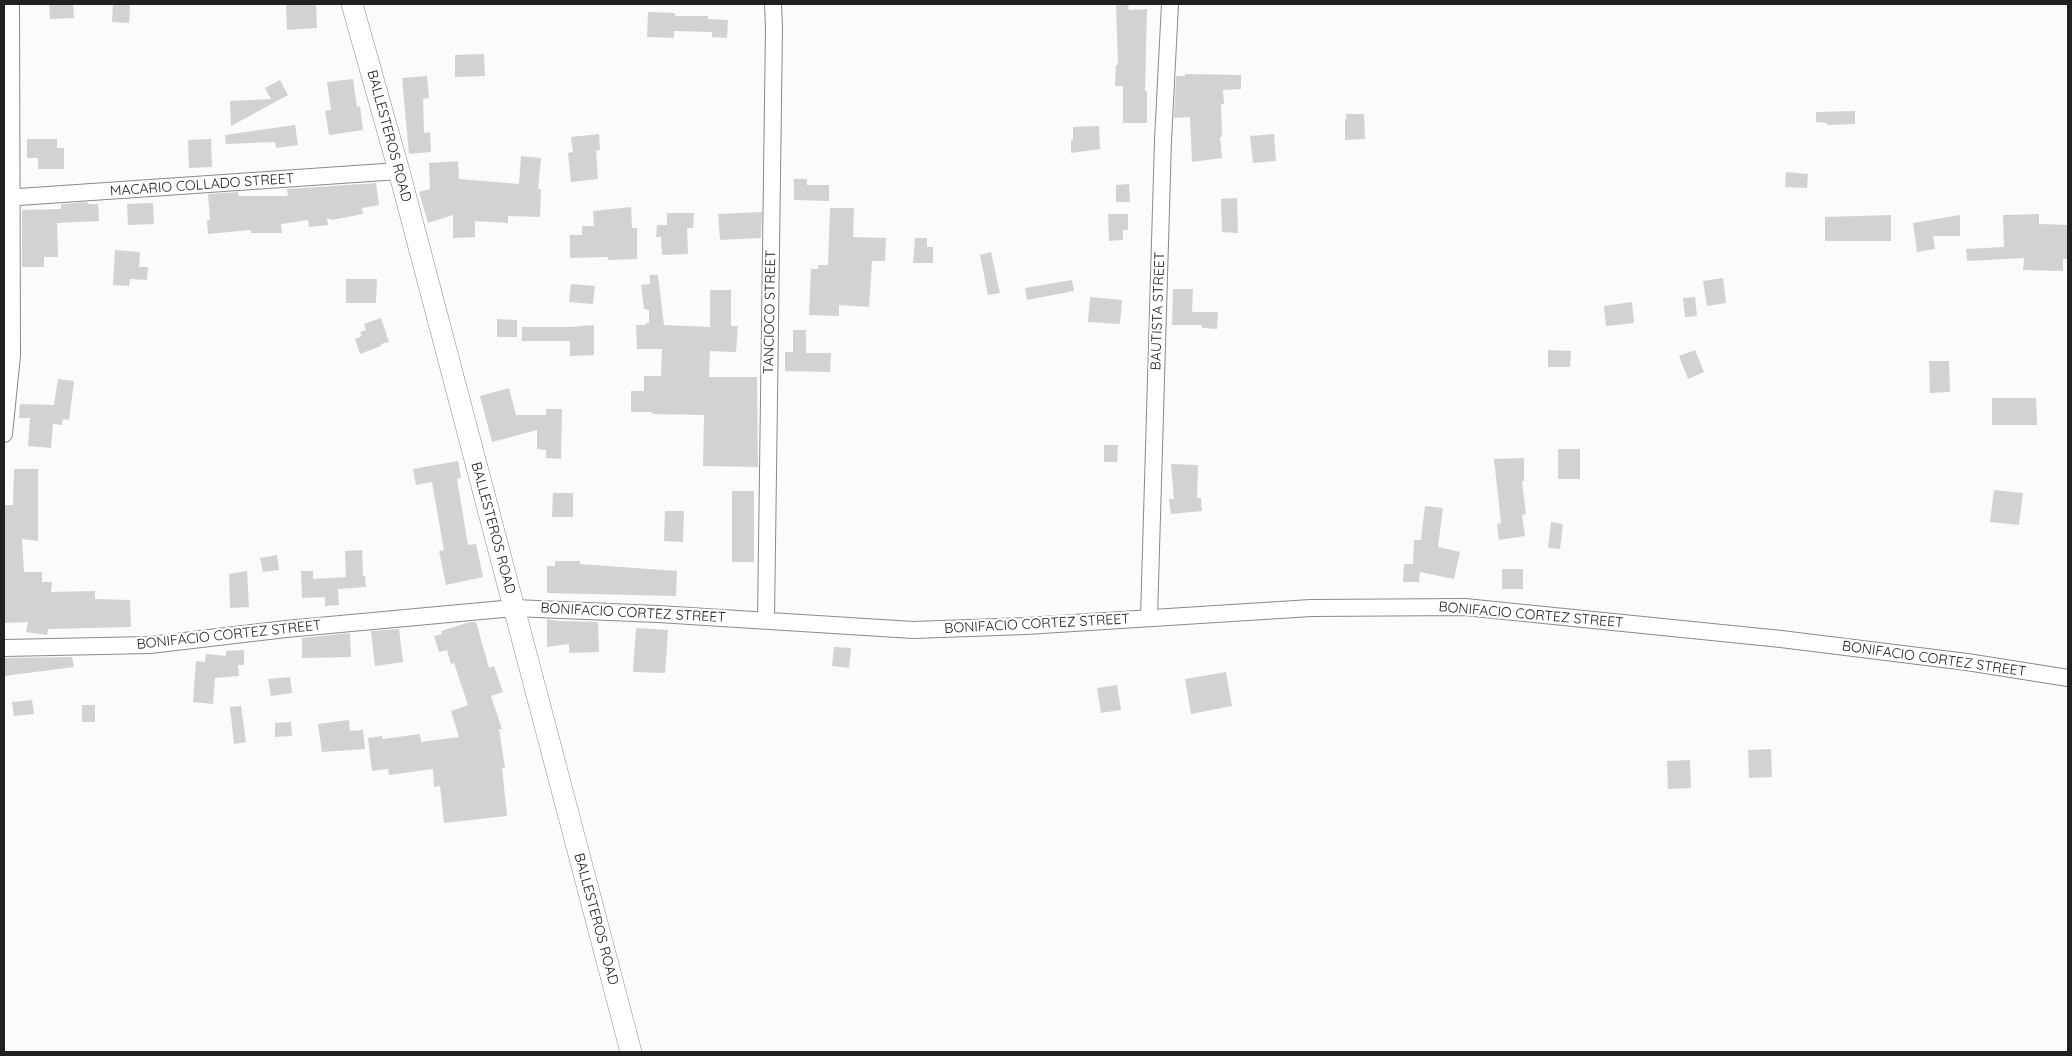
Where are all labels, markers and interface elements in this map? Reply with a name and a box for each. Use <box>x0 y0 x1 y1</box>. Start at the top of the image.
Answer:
street label: BALLESTEROS ROAD <box>363 68 415 204</box>
street label: MACARIO COLLADO STREET <box>109 170 295 200</box>
street label: TANCIOCO STREET <box>761 250 779 374</box>
street label: BAUTISTA STREET <box>1148 251 1168 371</box>
street label: BALLESTEROS ROAD <box>467 460 519 596</box>
street label: BONIFACIO CORTEZ STREET <box>1438 599 1624 631</box>
street label: BONIFACIO CORTEZ STREET <box>540 600 726 626</box>
street label: BONIFACIO CORTEZ STREET <box>944 611 1130 637</box>
street label: BONIFACIO CORTEZ STREET <box>136 617 322 653</box>
street label: BONIFACIO CORTEZ STREET <box>1841 638 2027 680</box>
street label: BALLESTEROS ROAD <box>570 851 622 987</box>

